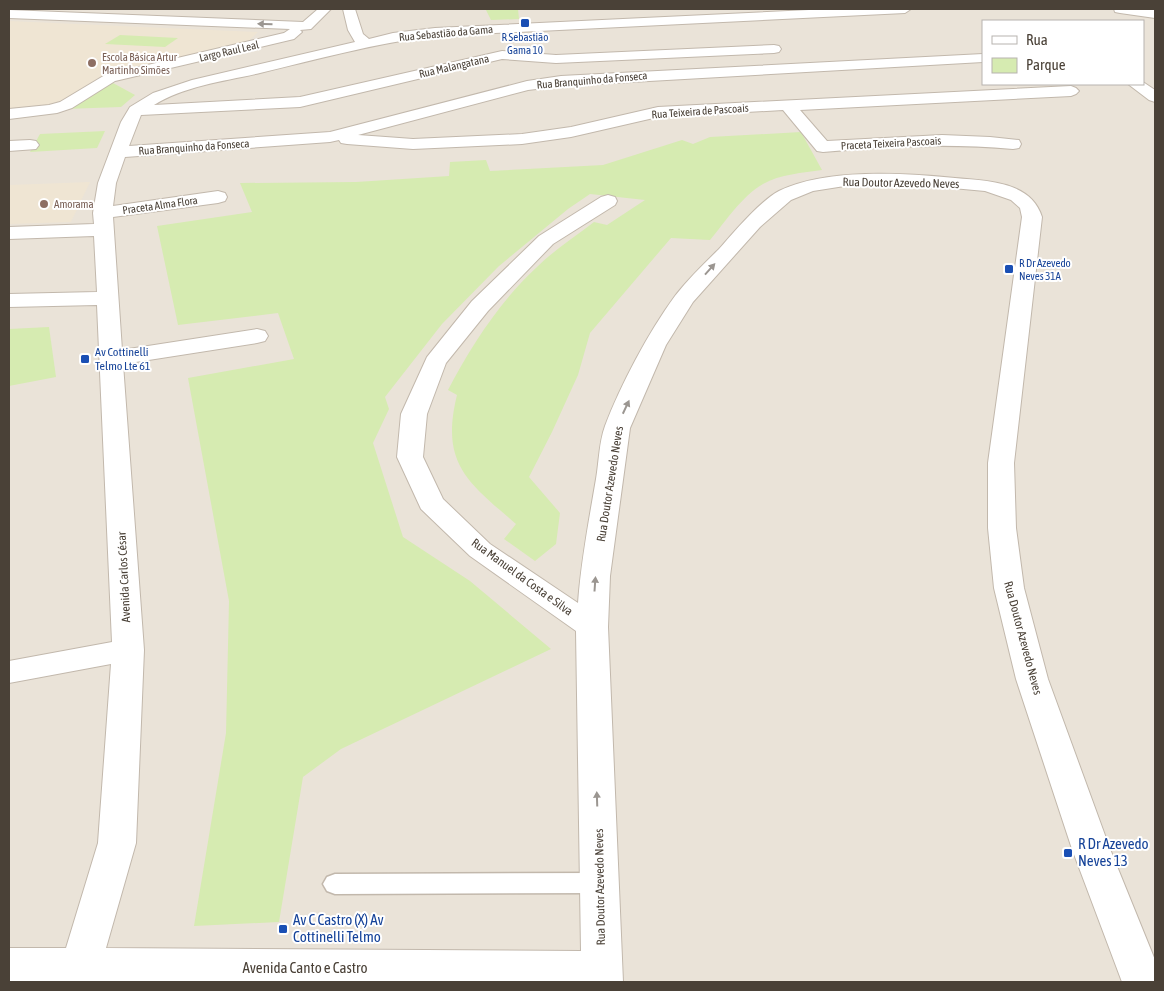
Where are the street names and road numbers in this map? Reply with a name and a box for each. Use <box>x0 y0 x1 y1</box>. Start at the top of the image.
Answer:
street label: Rua Sebastião da Gama <box>398 23 494 43</box>
street label: Largo Raul Leal <box>198 38 260 64</box>
street label: Rua Malangatana <box>418 52 490 80</box>
street label: Rua Branquinho da Fonseca <box>536 69 648 91</box>
street label: Rua Teixeira de Pascoais <box>651 102 749 120</box>
street label: Praceta Teixeira Pascoais <box>840 134 942 152</box>
street label: Rua Branquinho da Fonseca <box>138 137 250 157</box>
street label: Rua Doutor Azevedo Neves <box>842 175 960 191</box>
street label: Praceta Alma Flora <box>122 194 198 216</box>
street label: Rua Doutor Azevedo Neves <box>594 425 626 543</box>
street label: Avenida Carlos César <box>115 531 133 623</box>
street label: Rua Manuel da Costa e Silva <box>469 536 575 618</box>
street label: Rua Doutor Azevedo Neves <box>1001 580 1045 696</box>
street label: Rua Doutor Azevedo Neves <box>592 828 608 946</box>
street label: Avenida Canto e Castro <box>242 959 368 976</box>

